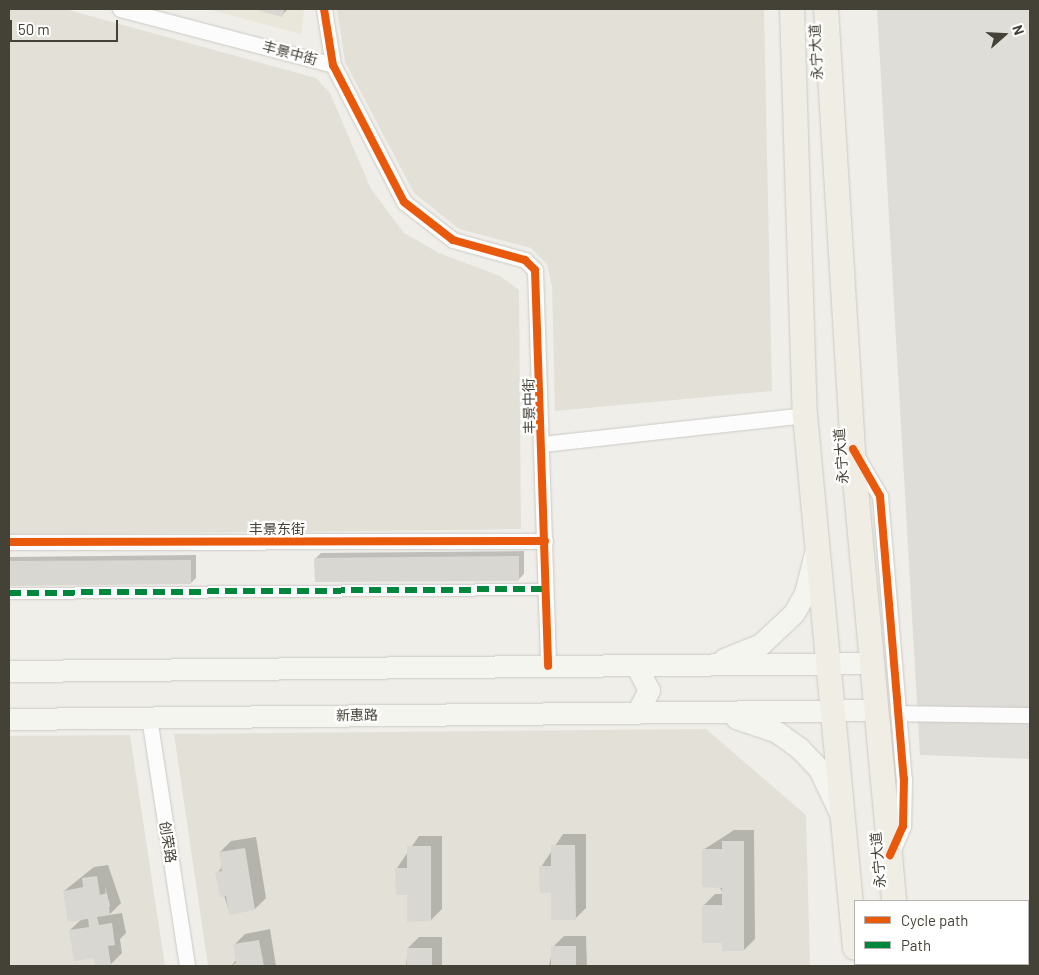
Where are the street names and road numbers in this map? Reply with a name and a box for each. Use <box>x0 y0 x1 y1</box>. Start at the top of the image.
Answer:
street label: 永宁大道 <box>806 24 826 80</box>
street label: 丰景中街 <box>261 38 319 68</box>
street label: 丰景中街 <box>520 378 538 434</box>
street label: 永宁大道 <box>831 427 851 485</box>
street label: 丰景东街 <box>249 521 305 537</box>
street label: 新惠路 <box>336 706 378 724</box>
street label: 创荣路 <box>156 820 180 864</box>
street label: 永宁大道 <box>867 831 889 889</box>

